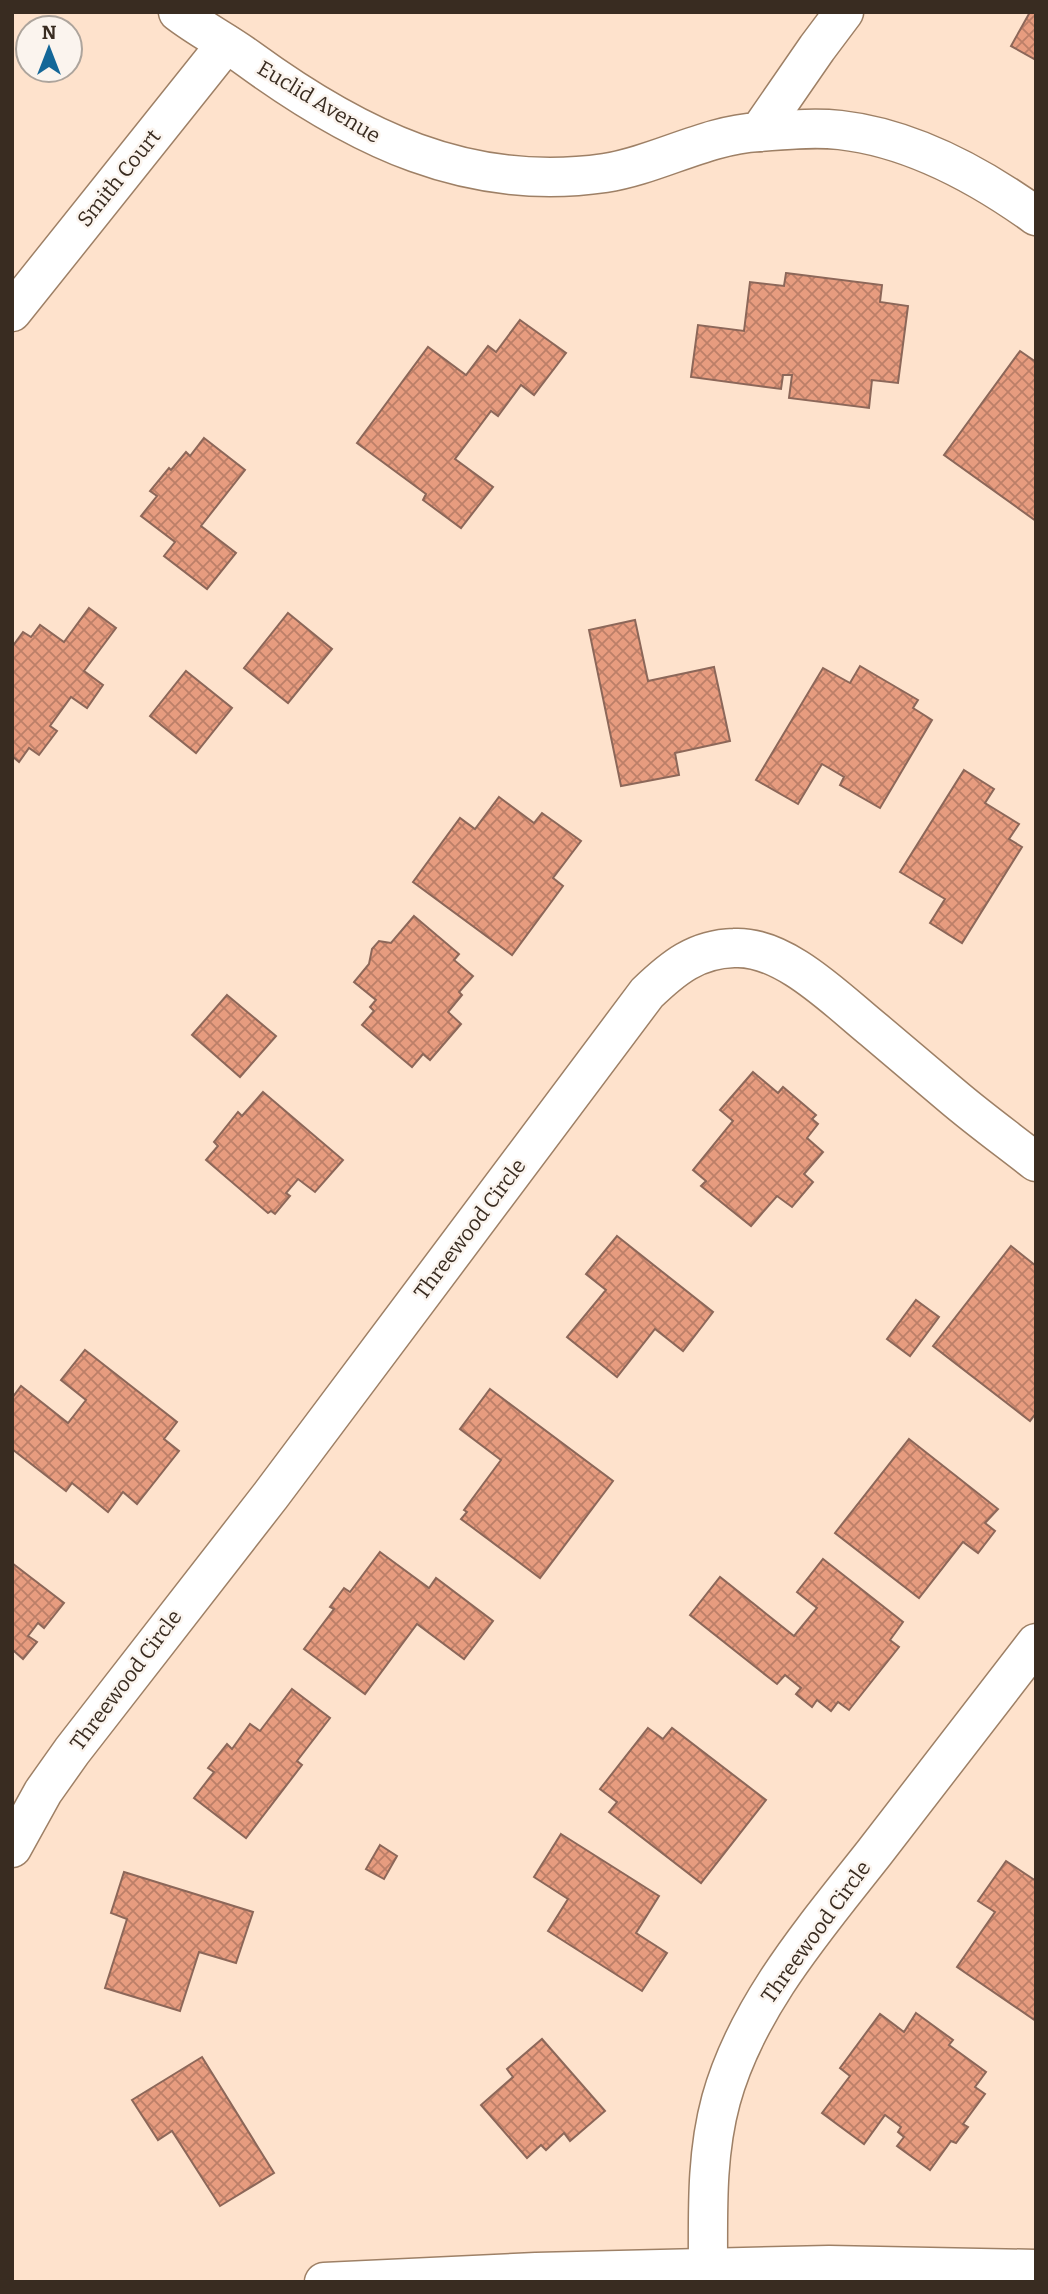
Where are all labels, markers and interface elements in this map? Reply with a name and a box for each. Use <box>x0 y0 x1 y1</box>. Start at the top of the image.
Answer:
north arrow <box>14 14 84 84</box>
text: N <box>42 21 57 44</box>
street label: Euclid Avenue <box>253 55 385 149</box>
street label: Smith Court <box>72 124 166 232</box>
street label: Threewood Circle <box>409 1153 531 1305</box>
street label: Threewood Circle <box>65 1604 187 1756</box>
street label: Threewood Circle <box>756 1856 876 2008</box>

